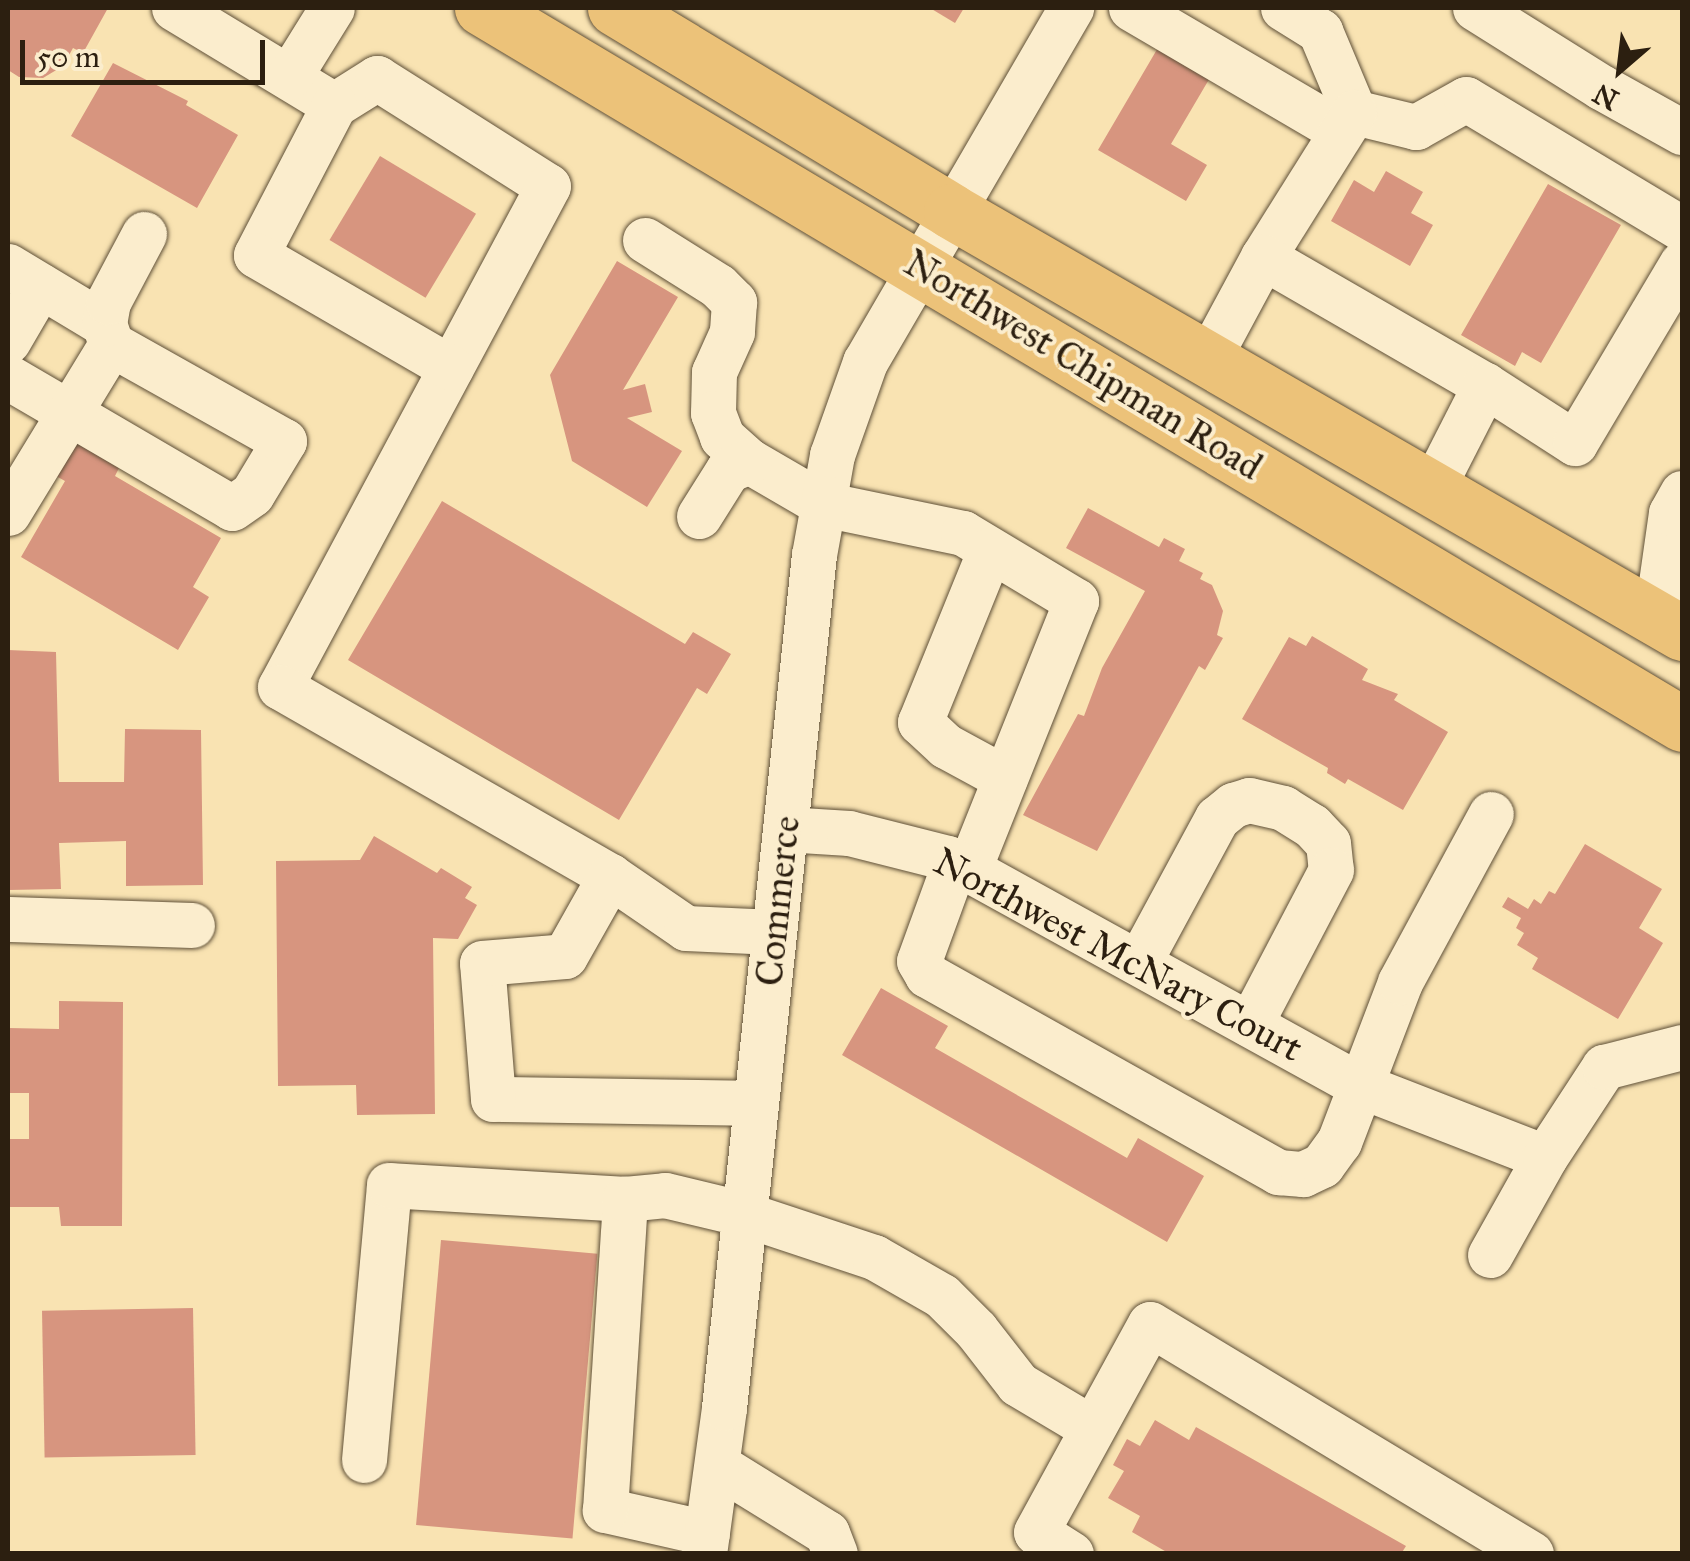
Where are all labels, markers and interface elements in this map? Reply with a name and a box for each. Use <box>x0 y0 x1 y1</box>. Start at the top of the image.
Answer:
scale bar <box>25 20 270 82</box>
north arrow <box>1570 20 1670 120</box>
text: 50 m <box>37 39 100 75</box>
text: N <box>1587 76 1624 118</box>
street label: Northwest Chipman Road <box>896 240 1270 490</box>
street label: Commerce <box>746 814 810 988</box>
street label: Northwest McNary Court <box>926 838 1310 1072</box>

